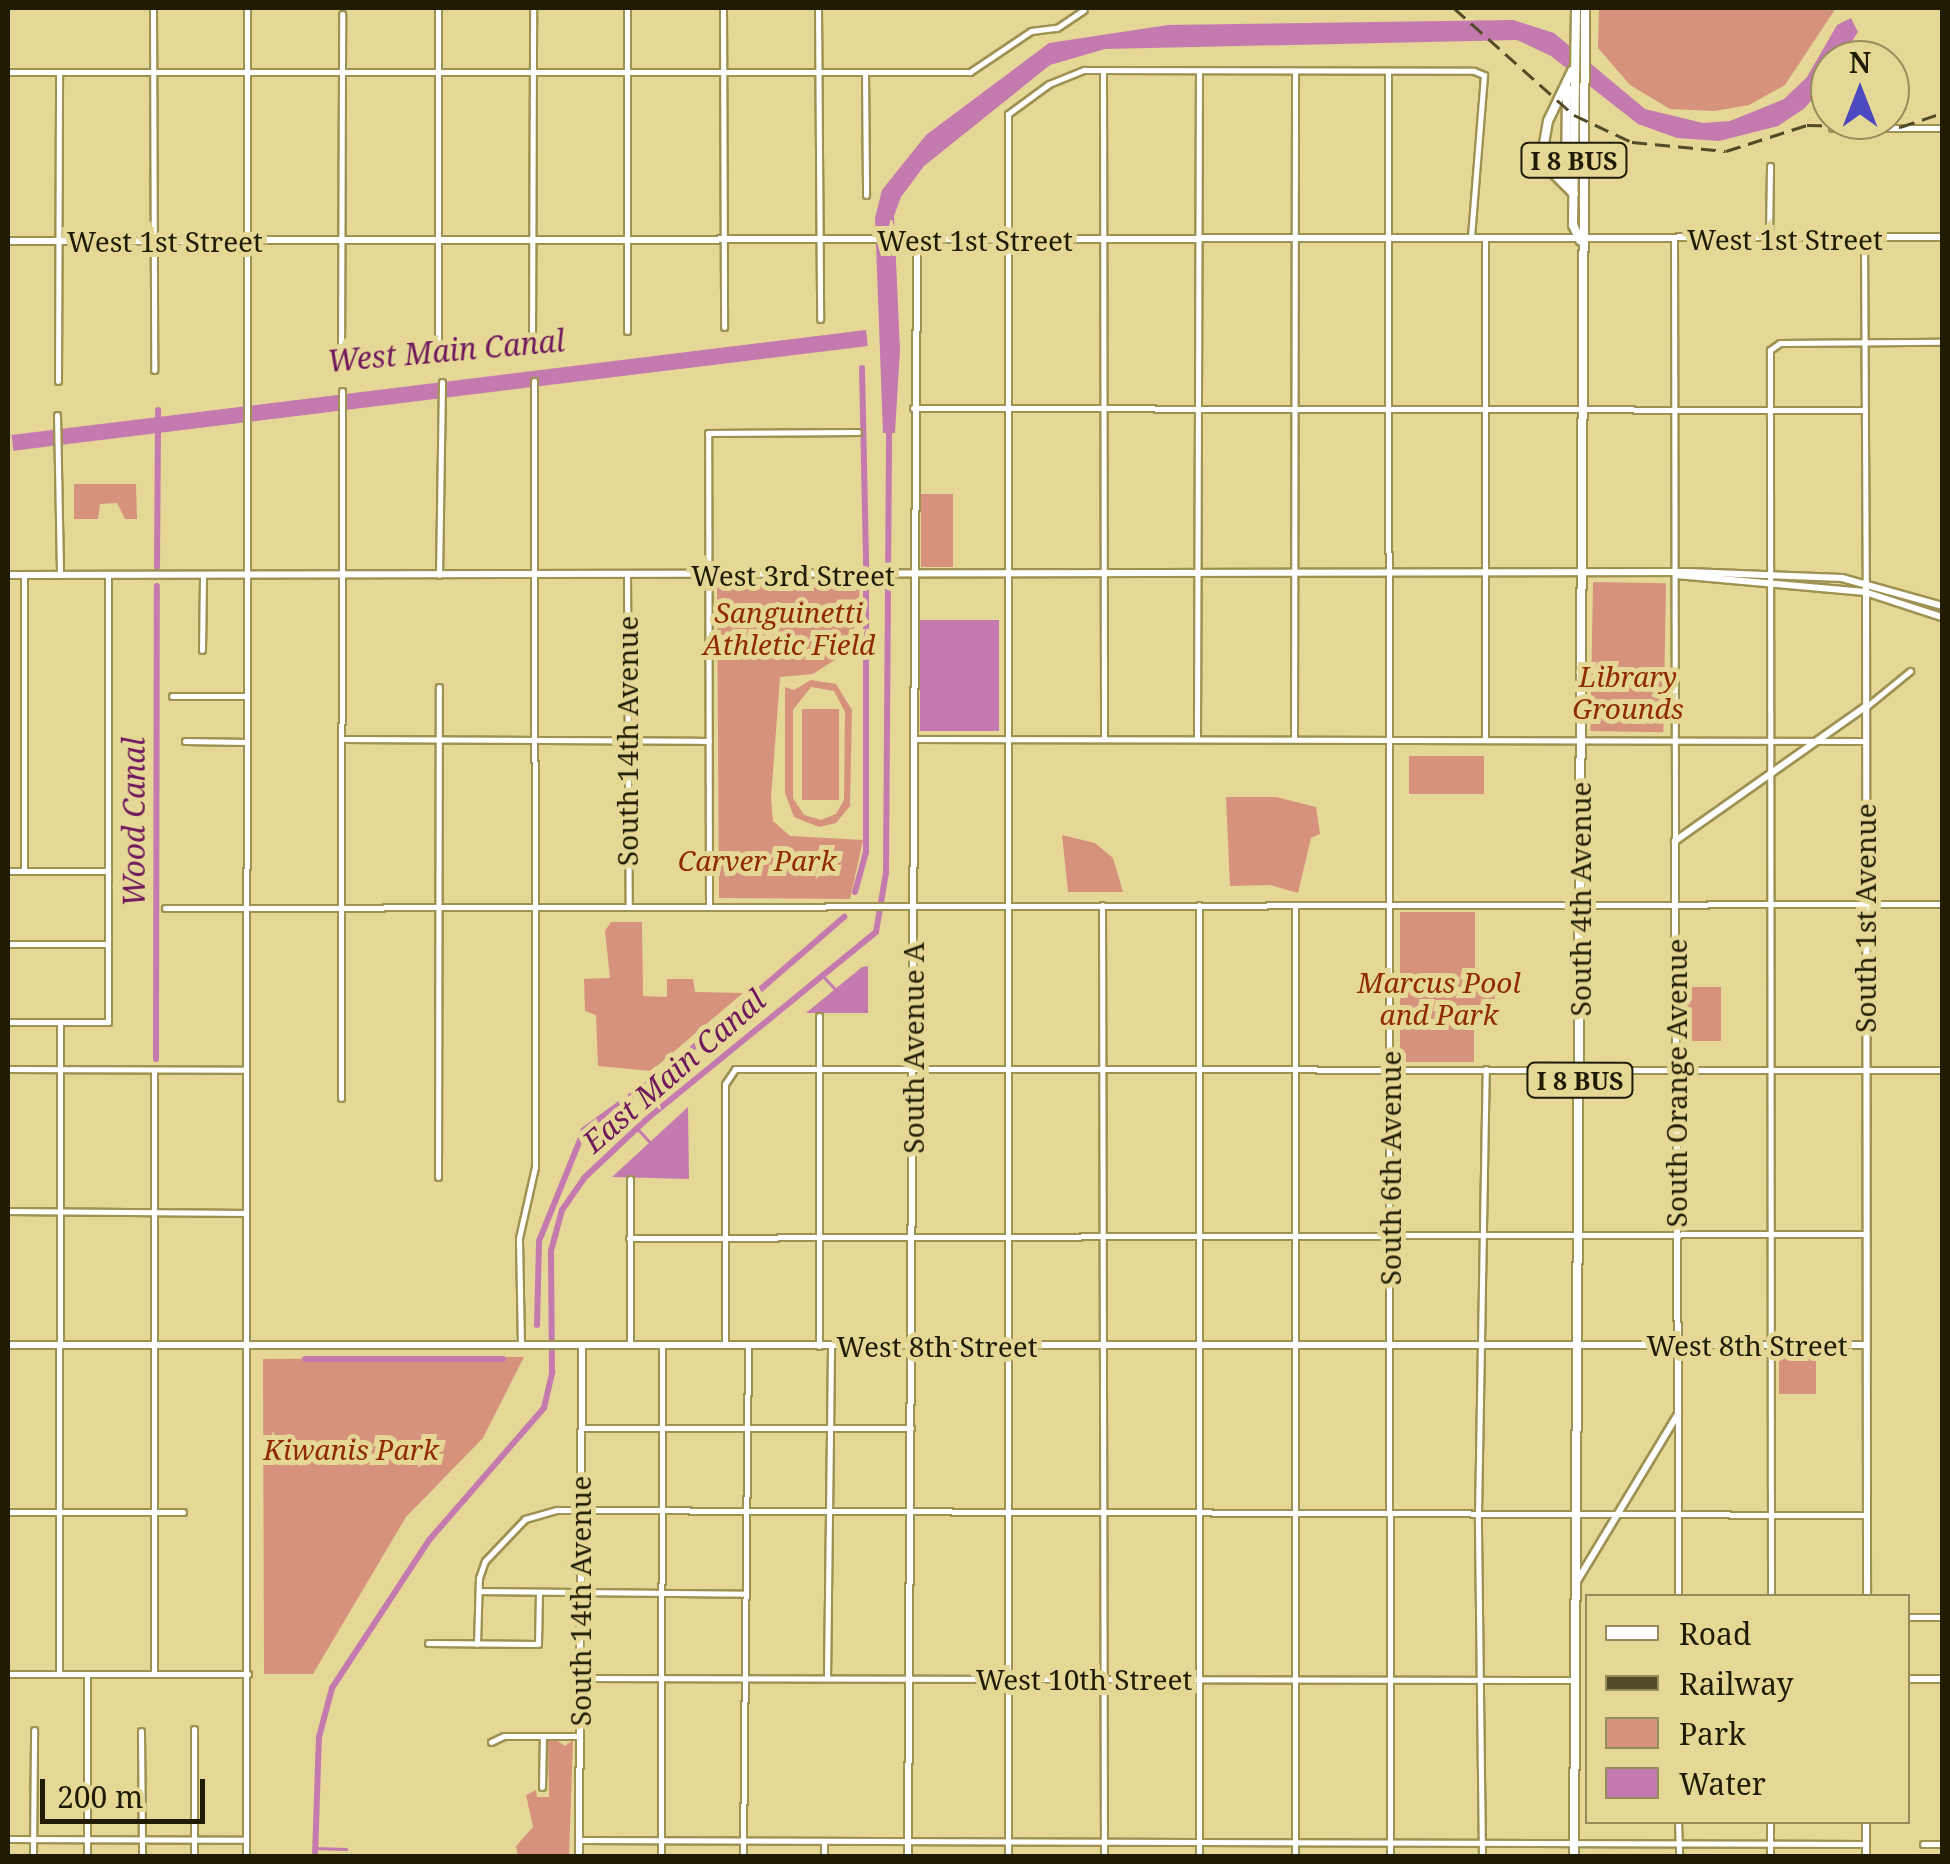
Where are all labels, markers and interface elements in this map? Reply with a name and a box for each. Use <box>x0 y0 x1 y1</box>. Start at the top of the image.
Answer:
north arrow <box>1810 40 1910 140</box>
text: N <box>1849 43 1871 81</box>
road number: I 8 BUS <box>1519 140 1629 180</box>
street label: West 1st Street <box>1687 222 1883 256</box>
street label: West 1st Street <box>877 223 1073 257</box>
street label: West 1st Street <box>67 224 263 258</box>
water label: West Main Canal <box>326 323 566 379</box>
street label: West 3rd Street <box>691 558 895 592</box>
park label: Sanguinetti Athletic Field <box>703 595 875 661</box>
street label: South 14th Avenue <box>610 616 644 866</box>
park label: Library Grounds <box>1572 659 1684 725</box>
water label: Wood Canal <box>116 737 152 907</box>
street label: South 4th Avenue <box>1563 782 1597 1016</box>
street label: South 1st Avenue <box>1848 803 1882 1033</box>
park label: Carver Park <box>678 843 836 877</box>
street label: South Orange Avenue <box>1659 939 1693 1227</box>
street label: South Avenue A <box>896 942 930 1154</box>
park label: Marcus Pool and Park <box>1357 965 1521 1031</box>
water label: East Main Canal <box>575 982 773 1160</box>
street label: South 6th Avenue <box>1373 1051 1407 1285</box>
road number: I 8 BUS <box>1525 1060 1635 1100</box>
street label: West 8th Street <box>1646 1328 1848 1362</box>
street label: West 8th Street <box>836 1329 1038 1363</box>
park label: Kiwanis Park <box>263 1432 439 1466</box>
street label: South 14th Avenue <box>563 1476 597 1726</box>
legend <box>1585 1594 1910 1824</box>
text: Road <box>1679 1613 1751 1654</box>
street label: West 10th Street <box>976 1662 1192 1696</box>
text: Railway <box>1679 1663 1794 1704</box>
text: Park <box>1679 1713 1746 1754</box>
scale bar <box>45 1759 210 1821</box>
text: Water <box>1679 1763 1766 1804</box>
text: 200 m <box>57 1776 143 1817</box>

